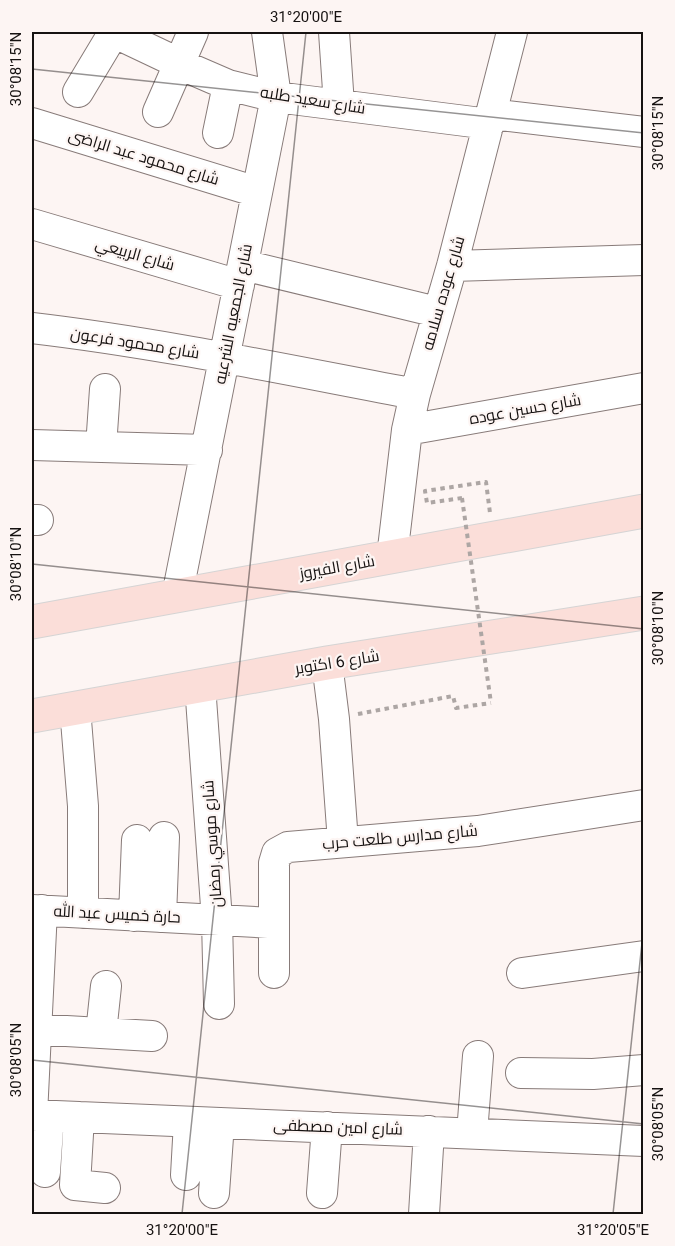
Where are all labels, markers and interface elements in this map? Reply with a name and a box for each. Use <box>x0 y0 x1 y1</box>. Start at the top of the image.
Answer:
text: 31°20'00"E <box>270 8 343 26</box>
text: 30°08'15"N <box>7 32 25 106</box>
street label: شارع سعيد طلبه <box>259 82 367 120</box>
text: 30°08'15"N <box>649 96 667 170</box>
street label: شارع محمود عبد الراضى <box>66 125 222 191</box>
street label: شارع الربيعي <box>92 234 177 278</box>
street label: شارع عوده سلامه <box>418 234 470 353</box>
street label: شارع الجمعيه الشرعيه <box>210 242 258 386</box>
street label: شارع محمود فرعون <box>69 323 201 365</box>
street label: شارع حسين عوده <box>468 390 583 430</box>
text: 30°08'10"N <box>7 527 25 601</box>
street label: شارع الفيروز <box>297 551 377 585</box>
text: 30°08'10"N <box>649 591 667 665</box>
street label: شارع 6 اكتوبر <box>292 646 381 680</box>
street label: شارع موسي رمضان <box>198 779 229 908</box>
street label: شارع مدارس طلعت حرب <box>321 821 479 855</box>
street label: حارة خميس عبد الله <box>53 900 181 928</box>
text: 30°08'05"N <box>7 1023 25 1097</box>
text: 30°08'05"N <box>649 1087 667 1161</box>
street label: شارع امين مصطفى <box>273 1115 403 1141</box>
text: 31°20'00"E <box>146 1221 219 1239</box>
text: 31°20'05"E <box>577 1221 650 1239</box>

